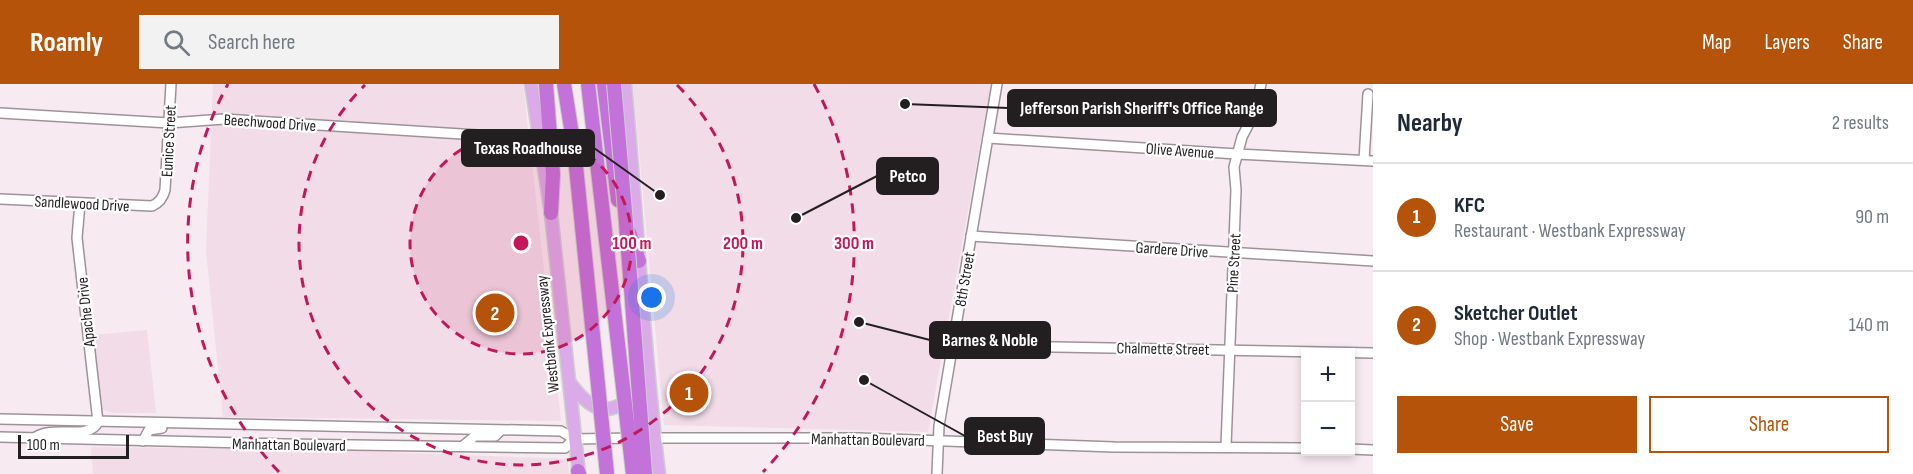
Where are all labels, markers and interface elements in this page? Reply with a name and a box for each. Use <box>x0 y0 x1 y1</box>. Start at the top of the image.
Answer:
search box <box>139 15 559 69</box>
text: Roamly <box>30 26 103 59</box>
icon: search <box>160 26 193 59</box>
text: Search here <box>208 29 295 56</box>
text: Map <box>1702 30 1731 55</box>
text: Layers <box>1764 30 1810 55</box>
text: Share <box>1843 30 1883 55</box>
callout: Jefferson Parish Sheriff's Office Range <box>1008 90 1276 126</box>
text: Jefferson Parish Sheriff's Office Range <box>1019 98 1264 119</box>
street label: Eunice Street <box>158 104 181 178</box>
text: Nearby <box>1397 108 1463 139</box>
street label: Beechwood Drive <box>223 111 317 136</box>
text: 2 results <box>1832 111 1889 135</box>
callout: Texas Roadhouse <box>462 130 594 166</box>
text: Texas Roadhouse <box>474 138 582 159</box>
street label: Olive Avenue <box>1145 140 1215 163</box>
callout: Petco <box>877 158 938 194</box>
text: Petco <box>889 166 927 187</box>
text: KFC <box>1454 192 1485 219</box>
street label: Sandlewood Drive <box>34 193 130 216</box>
text: 1 <box>1413 205 1420 229</box>
text: 90 m <box>1855 205 1889 229</box>
text: Restaurant · Westbank Expressway <box>1454 219 1686 243</box>
centre of rings <box>511 233 531 253</box>
text: 100 m <box>613 233 652 254</box>
text: 200 m <box>723 233 763 254</box>
text: 300 m <box>834 233 874 254</box>
street label: Pine Street <box>1223 233 1246 293</box>
street label: Gardere Drive <box>1135 238 1209 263</box>
street label: 8th Street <box>951 250 980 308</box>
street label: Westbank Expressway <box>533 274 564 393</box>
street label: Apache Drive <box>73 276 100 349</box>
your location <box>637 283 666 312</box>
pin: 2 <box>476 290 514 336</box>
text: Sketcher Outlet <box>1454 300 1577 327</box>
text: 2 <box>1412 313 1421 337</box>
text: 140 m <box>1849 313 1889 337</box>
callout: Barnes & Noble <box>930 322 1050 358</box>
text: Shop · Westbank Expressway <box>1454 327 1645 351</box>
text: Barnes & Noble <box>942 330 1038 351</box>
street label: Chalmette Street <box>1116 339 1210 360</box>
map controls <box>1301 348 1355 456</box>
button: + <box>1301 348 1355 402</box>
pin: 1 <box>670 370 708 416</box>
button: Save <box>1397 396 1637 453</box>
button: Share <box>1649 396 1889 453</box>
button: − <box>1301 402 1355 456</box>
callout: Best Buy <box>965 418 1044 454</box>
text: Best Buy <box>977 426 1033 447</box>
street label: Manhattan Boulevard <box>811 430 925 451</box>
scale bar <box>18 432 129 460</box>
street label: Manhattan Boulevard <box>232 435 346 456</box>
text: 100 m <box>27 436 60 455</box>

